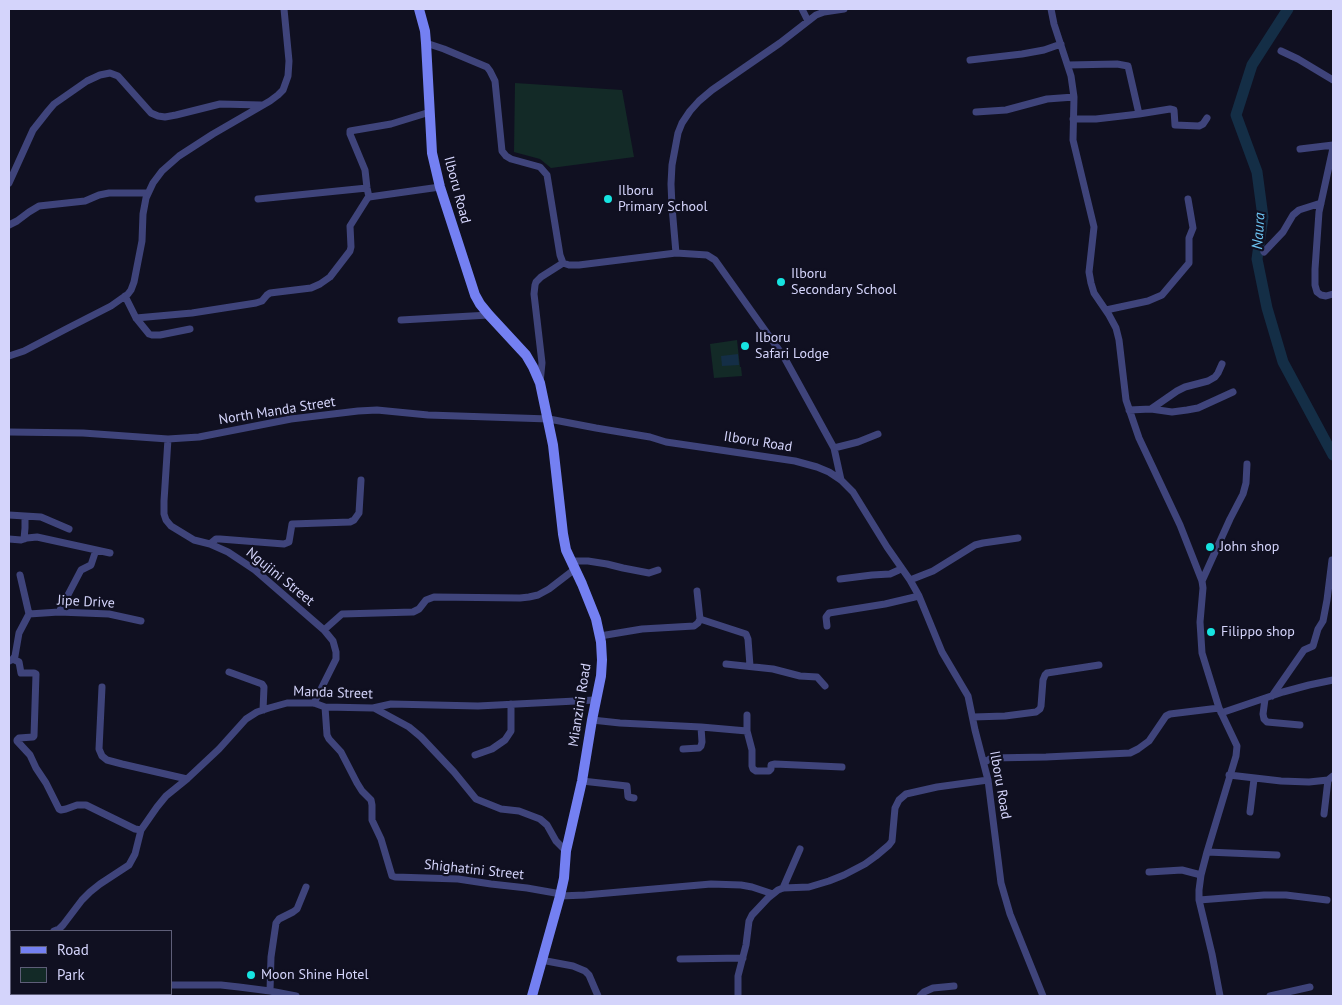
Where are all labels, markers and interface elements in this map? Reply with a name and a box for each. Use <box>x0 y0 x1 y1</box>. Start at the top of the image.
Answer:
street label: Ilboru Road <box>440 155 474 225</box>
place label: Ilboru Primary School <box>618 183 708 216</box>
marker: Ilboru Primary School <box>602 193 614 205</box>
water label: Naura <box>1249 212 1269 250</box>
place label: Ilboru Secondary School <box>791 266 897 298</box>
marker: Ilboru Secondary School <box>775 276 787 288</box>
place label: Ilboru Safari Lodge <box>755 330 829 362</box>
marker: Ilboru Safari Lodge <box>739 340 751 352</box>
street label: North Manda Street <box>217 393 337 429</box>
street label: Ilboru Road <box>723 428 793 456</box>
place label: John shop <box>1220 539 1279 555</box>
marker: John shop <box>1204 541 1216 553</box>
street label: Ngujini Street <box>243 544 317 610</box>
street label: Jipe Drive <box>57 592 115 612</box>
place label: Filippo shop <box>1221 624 1295 640</box>
marker: Filippo shop <box>1205 626 1217 638</box>
street label: Mianzini Road <box>565 662 595 748</box>
street label: Manda Street <box>293 683 373 703</box>
street label: Ilboru Road <box>986 750 1014 820</box>
street label: Shighatini Street <box>423 856 525 884</box>
legend <box>10 930 172 995</box>
text: Road <box>57 940 89 959</box>
text: Park <box>57 965 85 984</box>
place label: Moon Shine Hotel <box>261 967 369 983</box>
marker: Moon Shine Hotel <box>245 969 257 981</box>

